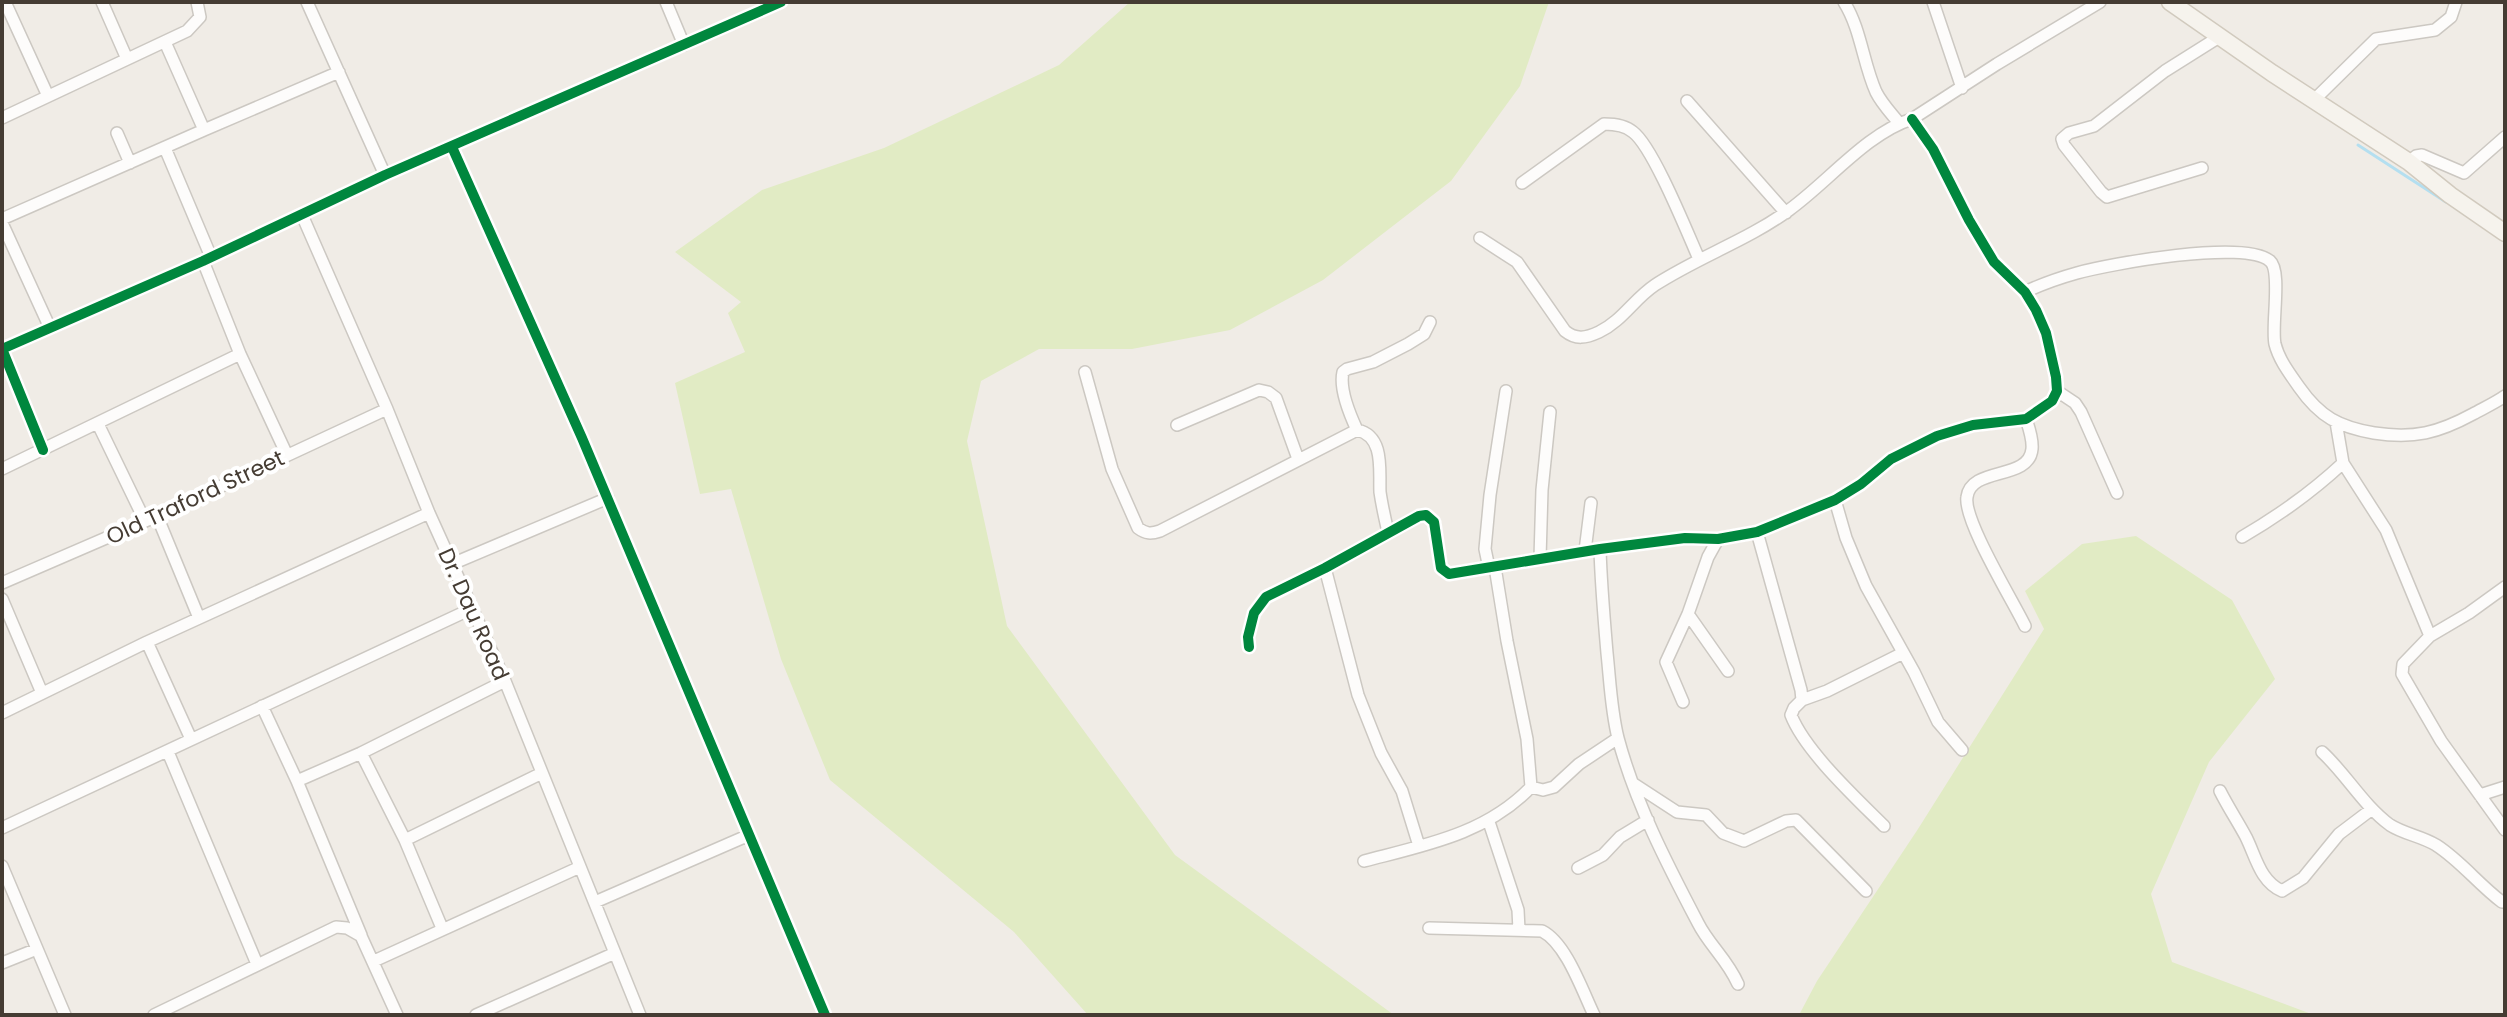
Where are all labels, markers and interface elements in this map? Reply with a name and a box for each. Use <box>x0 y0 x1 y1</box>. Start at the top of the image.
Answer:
street label: Old Traford Street <box>101 443 289 552</box>
street label: Dr. Dau Road <box>431 543 517 685</box>

